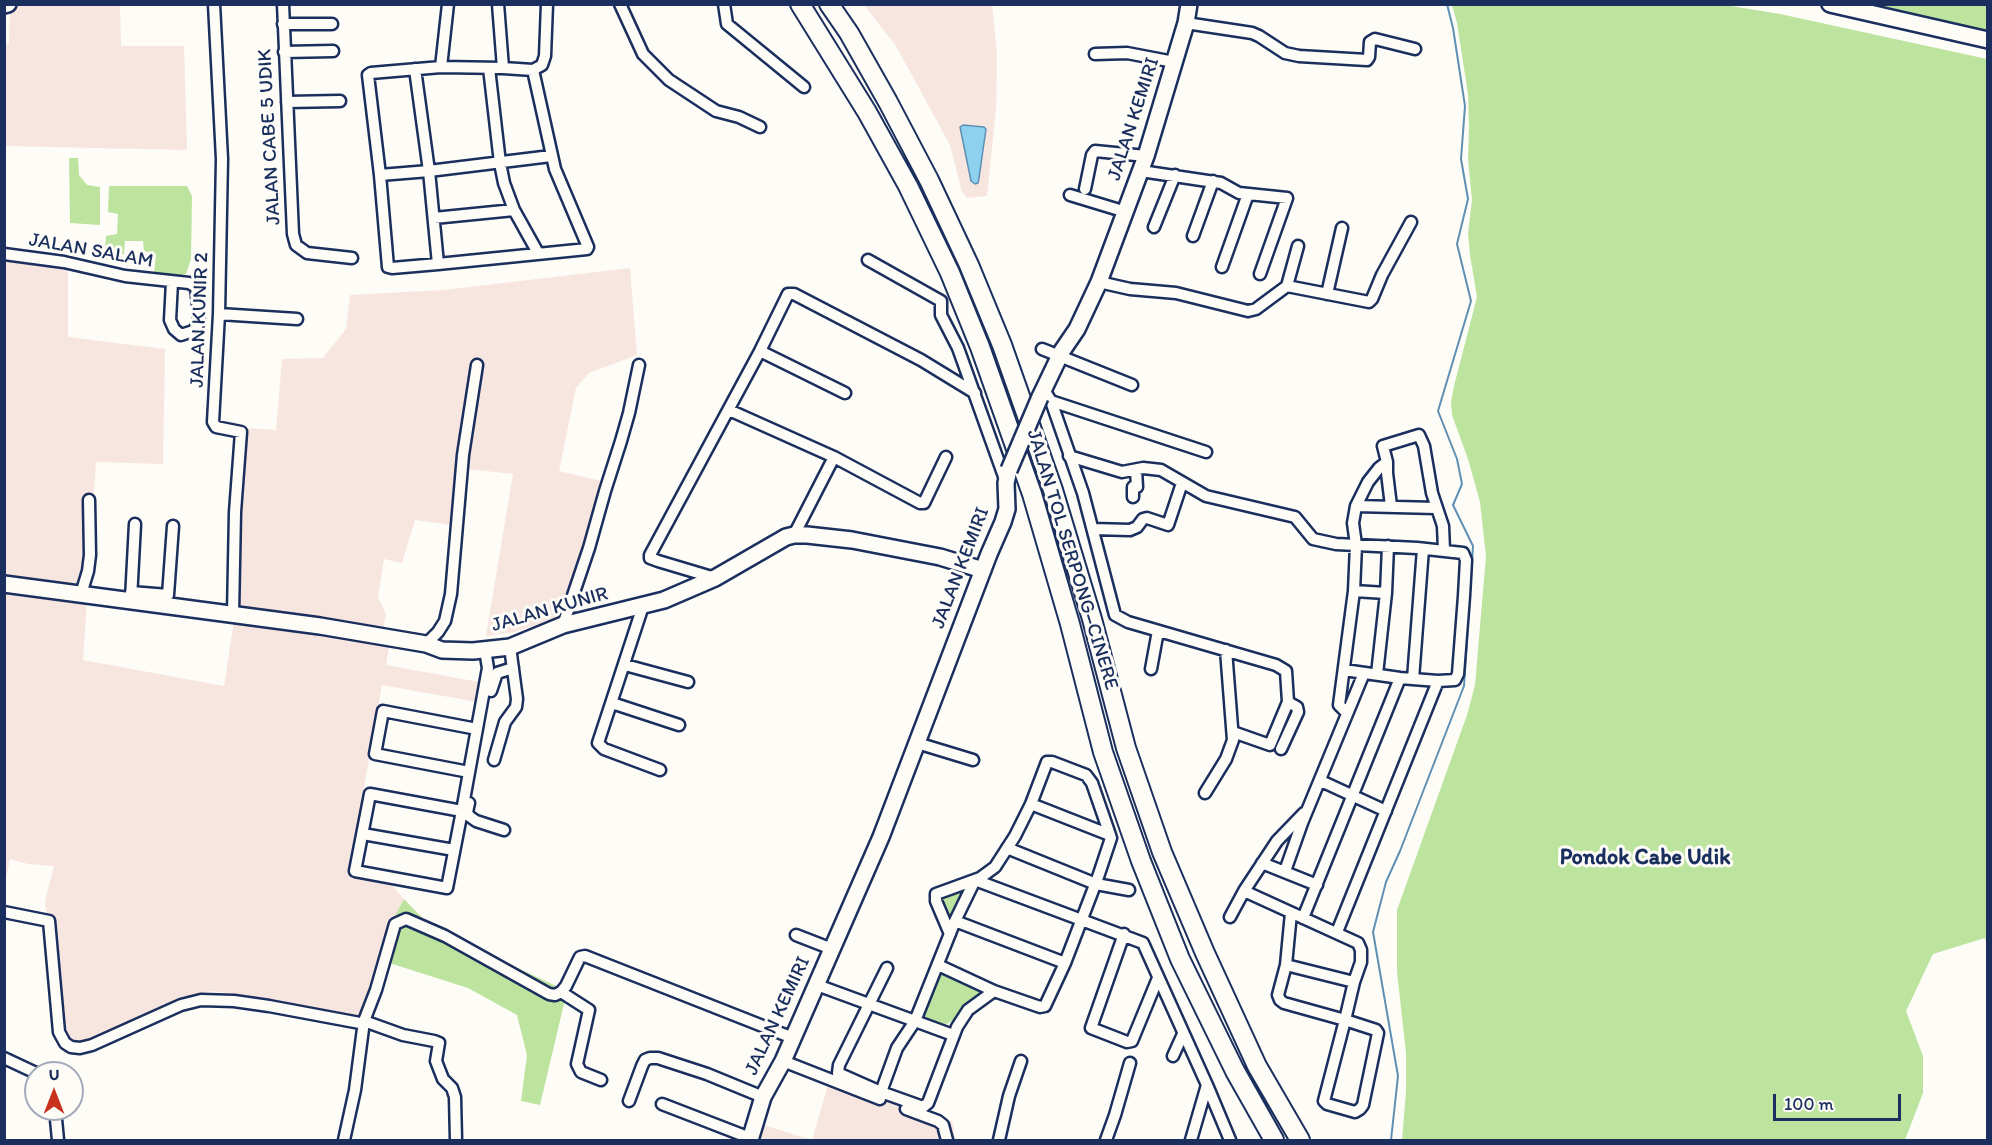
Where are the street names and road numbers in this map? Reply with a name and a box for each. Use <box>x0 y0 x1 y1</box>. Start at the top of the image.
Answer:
street label: JALAN CABE 5 UDIK <box>253 48 287 226</box>
street label: JALAN KEMIRI <box>1103 54 1165 184</box>
street label: JALAN SALAM <box>27 228 155 274</box>
street label: JALAN KUNIR 2 <box>186 252 214 388</box>
street label: JALAN TOL SERPONG–CINERE <box>1021 427 1123 693</box>
street label: JALAN KEMIRI <box>927 504 995 632</box>
street label: JALAN KUNIR <box>489 582 611 638</box>
street label: JALAN KEMIRI <box>740 953 816 1079</box>

